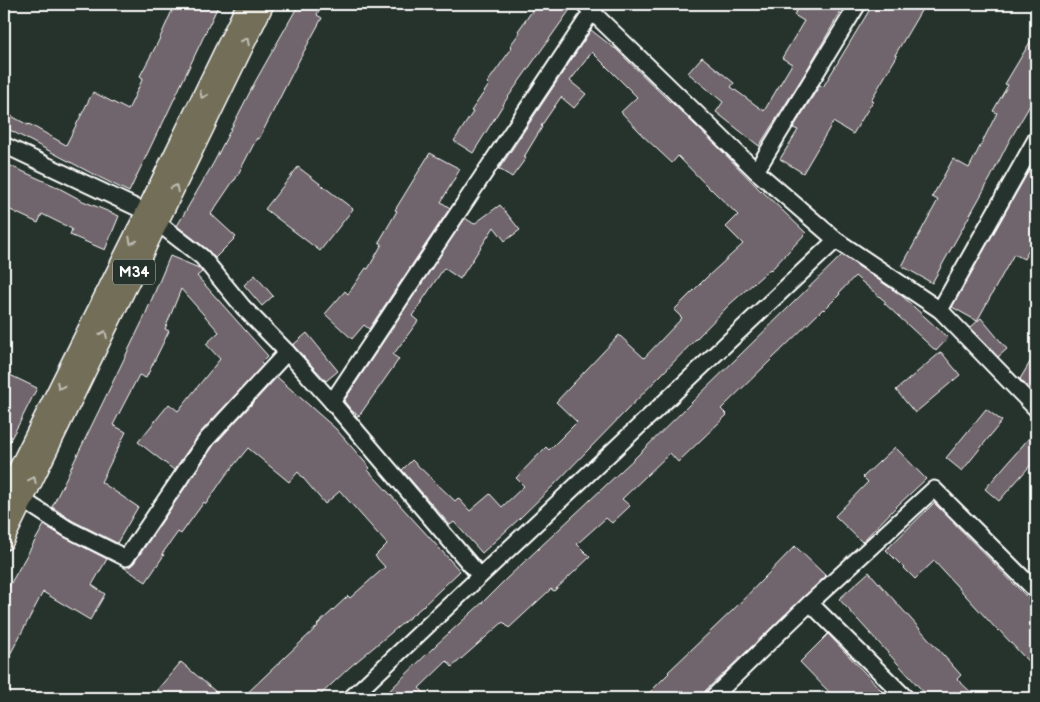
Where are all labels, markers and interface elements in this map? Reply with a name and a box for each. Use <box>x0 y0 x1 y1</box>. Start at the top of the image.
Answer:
one-way arrow <box>240 38 250 47</box>
one-way arrow <box>198 90 209 99</box>
one-way arrow <box>169 184 179 193</box>
one-way arrow <box>128 236 138 245</box>
road number: M34 <box>113 260 155 284</box>
one-way arrow <box>98 330 108 339</box>
one-way arrow <box>56 381 66 390</box>
one-way arrow <box>26 476 37 485</box>

